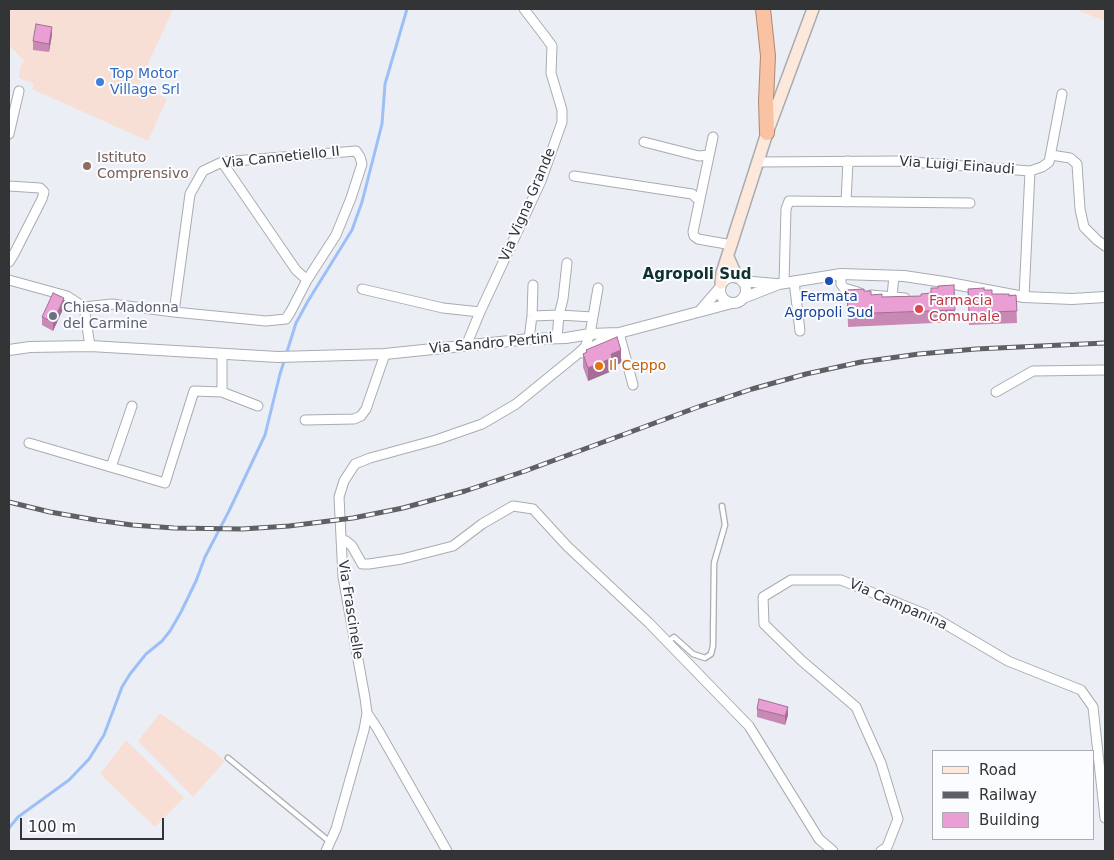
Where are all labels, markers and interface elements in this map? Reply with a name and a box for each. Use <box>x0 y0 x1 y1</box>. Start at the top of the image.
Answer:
place label: Top Motor Village Srl <box>110 66 180 98</box>
marker: Top Motor Village Srl <box>94 76 106 88</box>
street label: Via Cannetiello II <box>221 143 341 173</box>
street label: Via Vigna Grande <box>496 146 560 264</box>
place label: Istituto Comprensivo <box>97 150 189 182</box>
street label: Via Luigi Einaudi <box>899 154 1015 178</box>
marker: Istituto Comprensivo <box>81 160 93 172</box>
district label: Agropoli Sud <box>643 266 751 284</box>
marker: Fermata Agropoli Sud <box>823 275 835 287</box>
place label: Fermata Agropoli Sud <box>785 289 873 322</box>
place label: Farmacia Comunale <box>929 293 1000 326</box>
place label: Chiesa Madonna del Carmine <box>63 300 179 332</box>
marker: Farmacia Comunale <box>913 303 925 315</box>
marker: Chiesa Madonna del Carmine <box>47 310 59 322</box>
street label: Via Sandro Pertini <box>428 330 554 358</box>
place label: Il Ceppo <box>609 358 666 374</box>
marker: Il Ceppo <box>593 360 605 372</box>
street label: Via Frascinelle <box>334 559 366 661</box>
street label: Via Campanina <box>846 576 950 634</box>
legend <box>932 750 1094 840</box>
text: Road <box>979 761 1017 779</box>
text: Railway <box>979 786 1037 804</box>
scale bar <box>22 808 166 840</box>
text: Building <box>979 811 1040 829</box>
text: 100 m <box>28 818 76 836</box>

